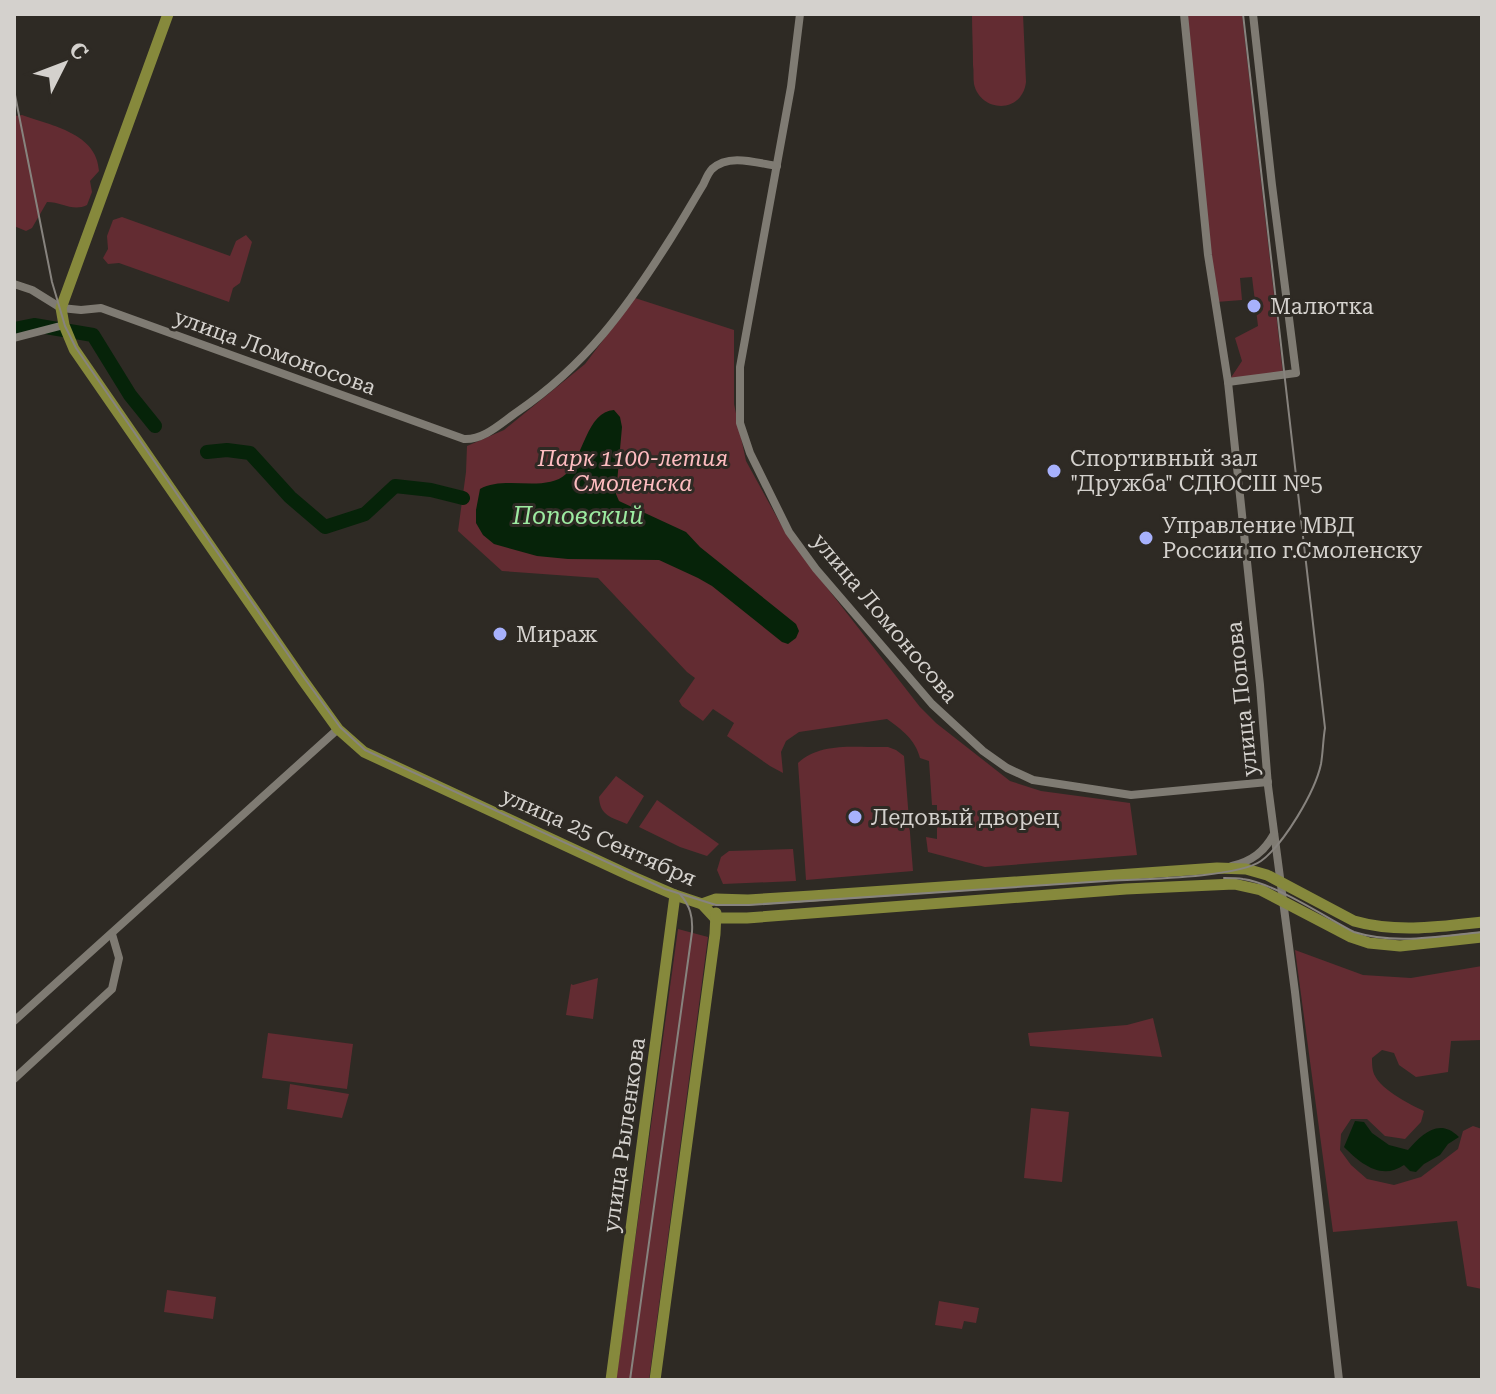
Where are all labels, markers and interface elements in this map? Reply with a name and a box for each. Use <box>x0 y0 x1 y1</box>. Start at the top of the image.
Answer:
north arrow <box>24 24 104 104</box>
text: С <box>64 37 93 65</box>
place label: Малютка <box>1270 294 1374 319</box>
marker: Малютка <box>1245 297 1263 315</box>
street label: улица Ломоносова <box>171 304 379 400</box>
park label: Парк 1100-летия Смоленска <box>537 446 728 496</box>
place label: Спортивный зал "Дружба" СДЮСШ №5 <box>1070 446 1323 496</box>
marker: Спортивный зал "Дружба" СДЮСШ №5 <box>1045 462 1063 480</box>
water label: Поповский <box>511 502 644 530</box>
place label: Управление МВД России по г.Смоленску <box>1162 513 1422 563</box>
street label: улица Ломоносова <box>807 528 963 708</box>
marker: Управление МВД России по г.Смоленску <box>1137 529 1155 547</box>
street label: улица Попова <box>1221 620 1263 778</box>
place label: Мираж <box>516 622 598 647</box>
marker: Мираж <box>491 625 509 643</box>
street label: улица 25 Сентября <box>498 783 700 891</box>
place label: Ледовый дворец <box>871 805 1059 830</box>
marker: Ледовый дворец <box>846 808 864 826</box>
street label: улица Рыленкова <box>598 1036 650 1234</box>

